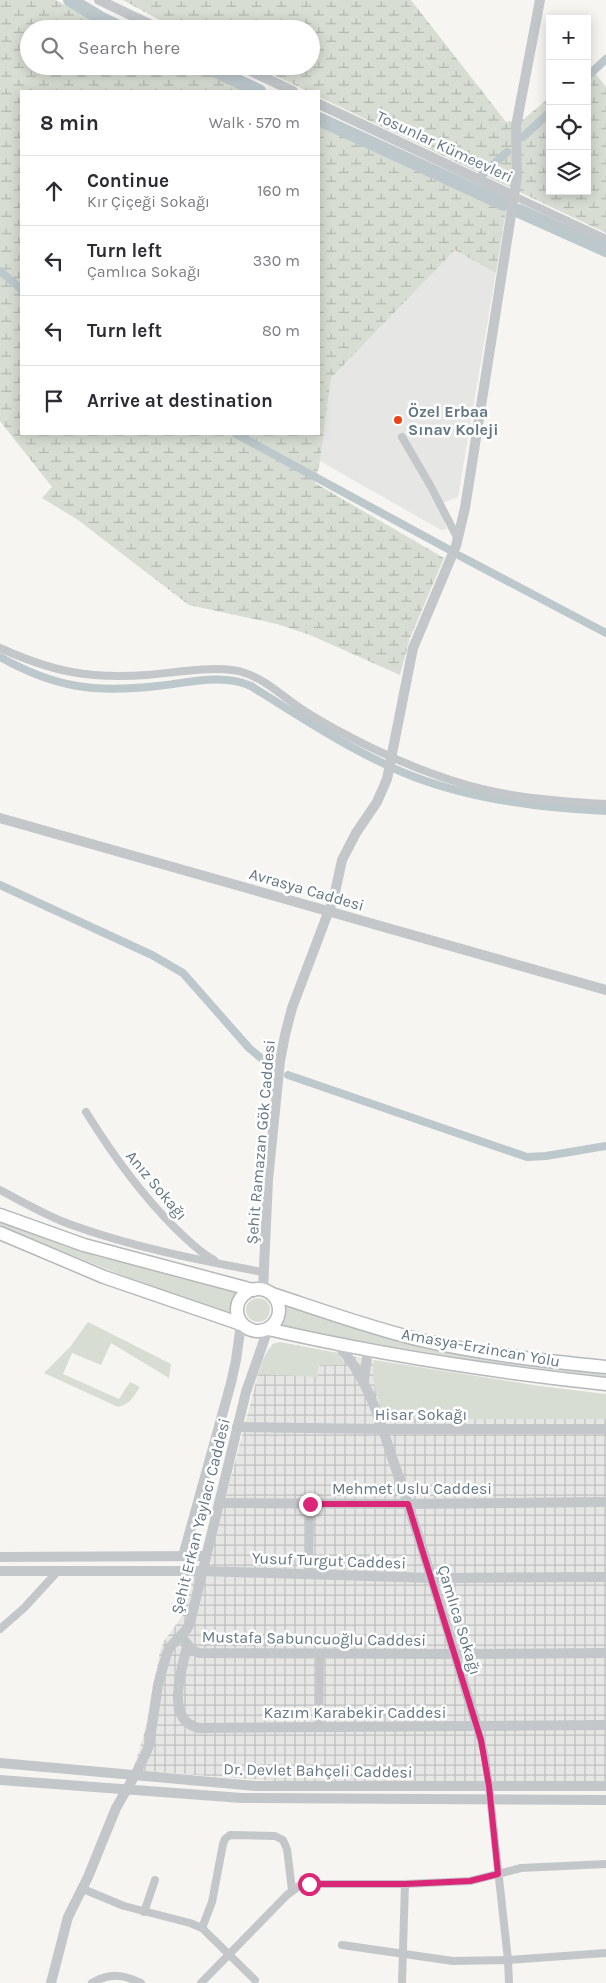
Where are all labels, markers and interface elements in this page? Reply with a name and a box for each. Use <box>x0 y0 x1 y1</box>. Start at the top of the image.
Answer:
map controls <box>546 15 591 195</box>
button: + <box>546 15 591 60</box>
search box <box>20 20 320 75</box>
icon: search <box>38 34 66 62</box>
text: Search here <box>78 37 180 59</box>
button: − <box>546 60 591 105</box>
button: locate <box>546 105 591 150</box>
street label: Tosunlar Kümeevleri <box>374 107 516 186</box>
text: 8 min <box>40 111 99 135</box>
text: Walk · 570 m <box>209 113 300 132</box>
button: layers <box>546 150 591 195</box>
text: Continue <box>87 170 169 192</box>
icon: ahead <box>40 177 68 205</box>
text: 160 m <box>257 181 300 200</box>
text: Kır Çiçeği Sokağı <box>87 192 210 211</box>
text: Turn left <box>87 240 162 262</box>
icon: left <box>40 247 68 275</box>
text: 330 m <box>253 251 300 270</box>
text: Çamlıca Sokağı <box>87 262 201 281</box>
icon: left <box>40 317 68 345</box>
text: Turn left <box>87 320 162 342</box>
text: 80 m <box>262 321 300 340</box>
icon: arrive <box>40 387 68 415</box>
text: Arrive at destination <box>87 390 273 412</box>
place label: Özel Erbaa Sınav Koleji <box>408 402 499 439</box>
marker: Özel Erbaa Sınav Koleji <box>392 414 404 426</box>
street label: Avrasya Caddesi <box>247 864 366 915</box>
street label: Şehit Ramazan Gök Caddesi <box>242 1039 279 1245</box>
street label: Anız Sokağı <box>122 1147 191 1224</box>
street label: Amasya-Erzincan Yolu <box>400 1324 562 1371</box>
street label: Hisar Sokağı <box>375 1405 467 1424</box>
street label: Şehit Erkan Yaylacı Caddesi <box>167 1416 234 1616</box>
street label: Mehmet Uslu Caddesi <box>332 1479 492 1498</box>
route end <box>299 1493 322 1516</box>
street label: Yusuf Turgut Caddesi <box>252 1548 406 1573</box>
street label: Çamlıca Sokağı <box>434 1563 485 1677</box>
street label: Mustafa Sabuncuoğlu Caddesi <box>202 1627 426 1650</box>
street label: Kazım Karabekir Caddesi <box>264 1703 446 1722</box>
street label: Dr. Devlet Bahçeli Caddesi <box>223 1759 413 1782</box>
route start <box>298 1873 321 1896</box>

